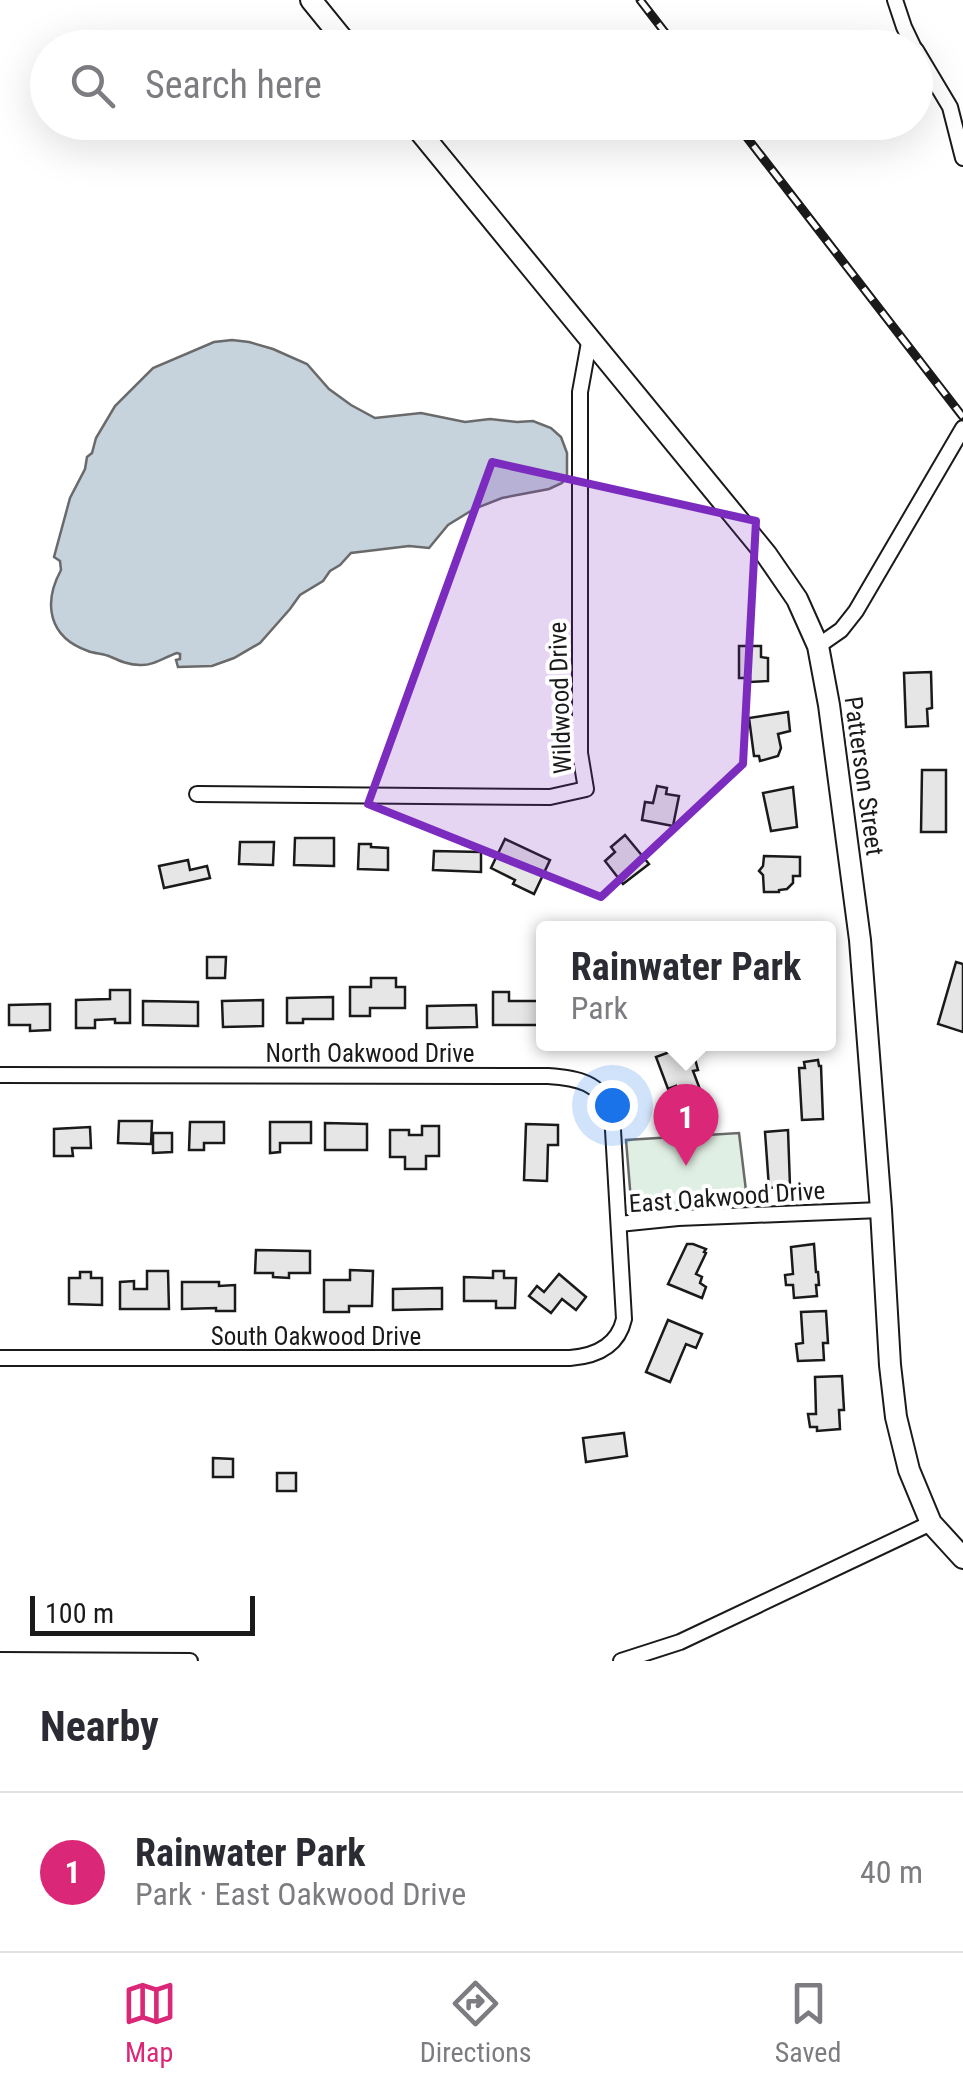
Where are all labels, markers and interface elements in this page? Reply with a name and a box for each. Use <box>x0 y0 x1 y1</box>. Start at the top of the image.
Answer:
search box <box>30 30 933 140</box>
icon: search <box>65 58 120 113</box>
text: Search here <box>145 63 322 107</box>
street label: Wildwood Drive <box>543 621 577 775</box>
street label: Patterson Street <box>838 695 890 857</box>
popup <box>536 921 836 1051</box>
text: Rainwater Park <box>571 945 801 989</box>
text: Park <box>571 989 628 1027</box>
street label: North Oakwood Drive <box>265 1039 475 1068</box>
your location <box>587 1080 638 1131</box>
pin: 1 <box>654 1084 718 1166</box>
street label: East Oakwood Drive <box>628 1176 826 1218</box>
street label: South Oakwood Drive <box>211 1322 421 1351</box>
scale bar <box>30 1591 255 1636</box>
text: 100 m <box>45 1597 114 1630</box>
text: Nearby <box>40 1702 159 1751</box>
text: Rainwater Park <box>135 1831 365 1875</box>
text: 1 <box>64 1853 81 1891</box>
text: 40 m <box>860 1853 923 1891</box>
text: Park · East Oakwood Drive <box>135 1875 466 1913</box>
tab: Map <box>122 1976 177 2069</box>
tab: Directions <box>420 1976 532 2069</box>
tab: Saved <box>775 1976 841 2069</box>

